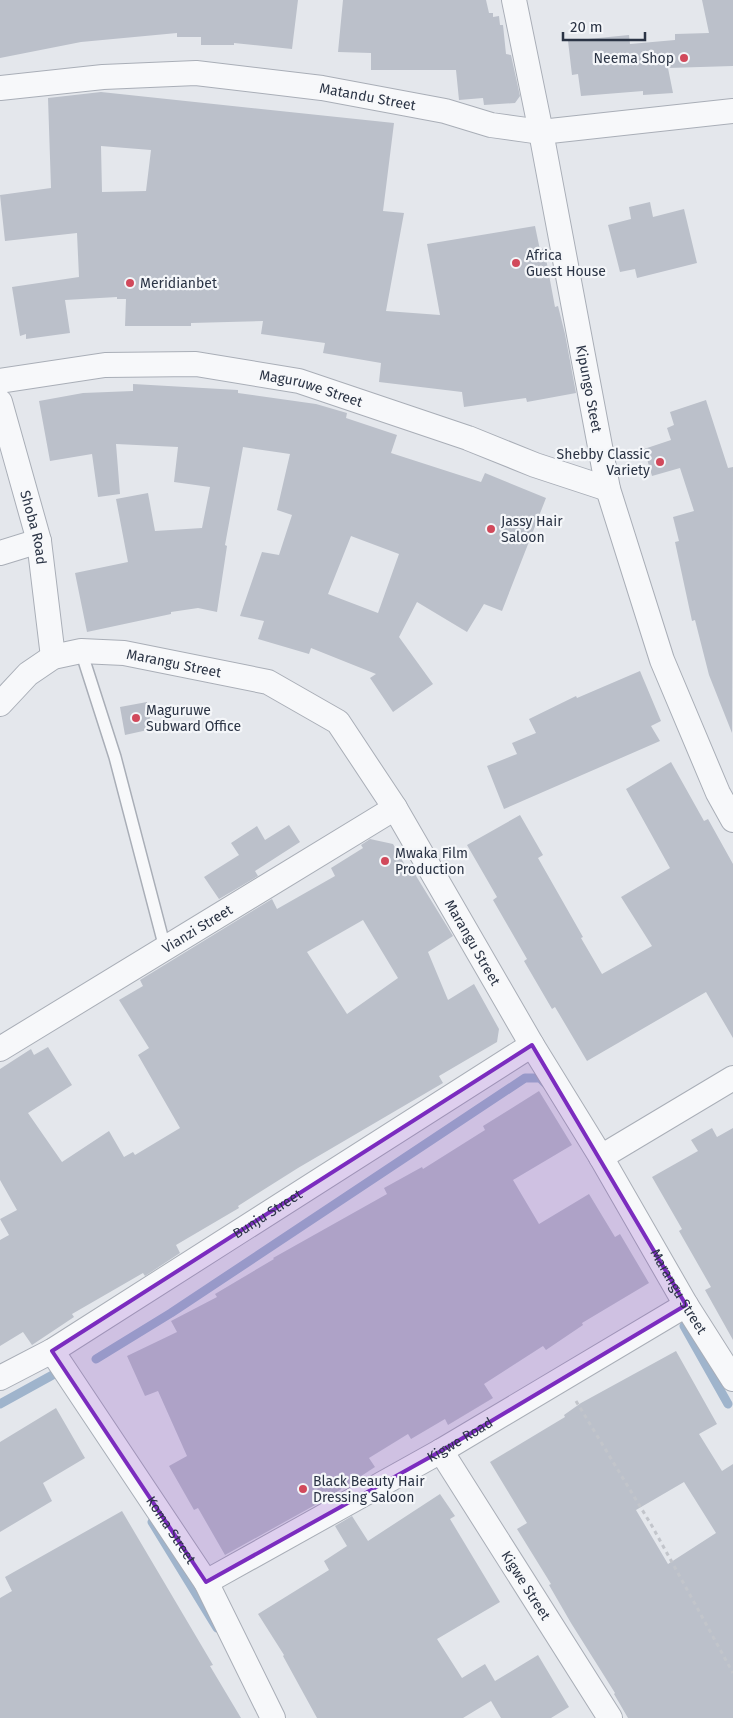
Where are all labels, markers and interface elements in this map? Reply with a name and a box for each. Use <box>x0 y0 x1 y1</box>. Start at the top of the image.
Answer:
scale bar <box>563 10 646 42</box>
text: 20 m <box>570 18 603 36</box>
place label: Neema Shop <box>594 50 674 67</box>
marker: Neema Shop <box>678 52 690 64</box>
street label: Matandu Street <box>318 79 418 114</box>
place label: Africa Guest House <box>526 247 606 280</box>
marker: Africa Guest House <box>510 257 522 269</box>
place label: Meridianbet <box>140 275 218 292</box>
marker: Meridianbet <box>124 277 136 289</box>
street label: Kipungo Steet <box>573 344 606 435</box>
street label: Maguruwe Street <box>258 366 366 411</box>
place label: Shebby Classic Variety <box>557 446 650 479</box>
marker: Shebby Classic Variety <box>654 456 666 468</box>
street label: Shoba Road <box>17 488 50 565</box>
place label: Jassy Hair Saloon <box>501 513 563 546</box>
marker: Jassy Hair Saloon <box>485 523 497 535</box>
street label: Marangu Street <box>125 645 224 681</box>
place label: Maguruwe Subward Office <box>146 702 241 735</box>
marker: Maguruwe Subward Office <box>130 712 142 724</box>
place label: Mwaka Film Production <box>395 845 468 878</box>
marker: Mwaka Film Production <box>379 855 391 867</box>
street label: Marangu Street <box>441 897 505 989</box>
street label: Vianzi Street <box>159 900 236 957</box>
street label: Bunju Street <box>230 1185 306 1242</box>
street label: Marangu Street <box>647 1245 711 1338</box>
street label: Kigwe Road <box>424 1414 496 1466</box>
place label: Black Beauty Hair Dressing Saloon <box>313 1473 425 1506</box>
marker: Black Beauty Hair Dressing Saloon <box>297 1483 309 1495</box>
street label: Koma Street <box>143 1493 200 1568</box>
street label: Kigwe Street <box>498 1547 555 1624</box>

